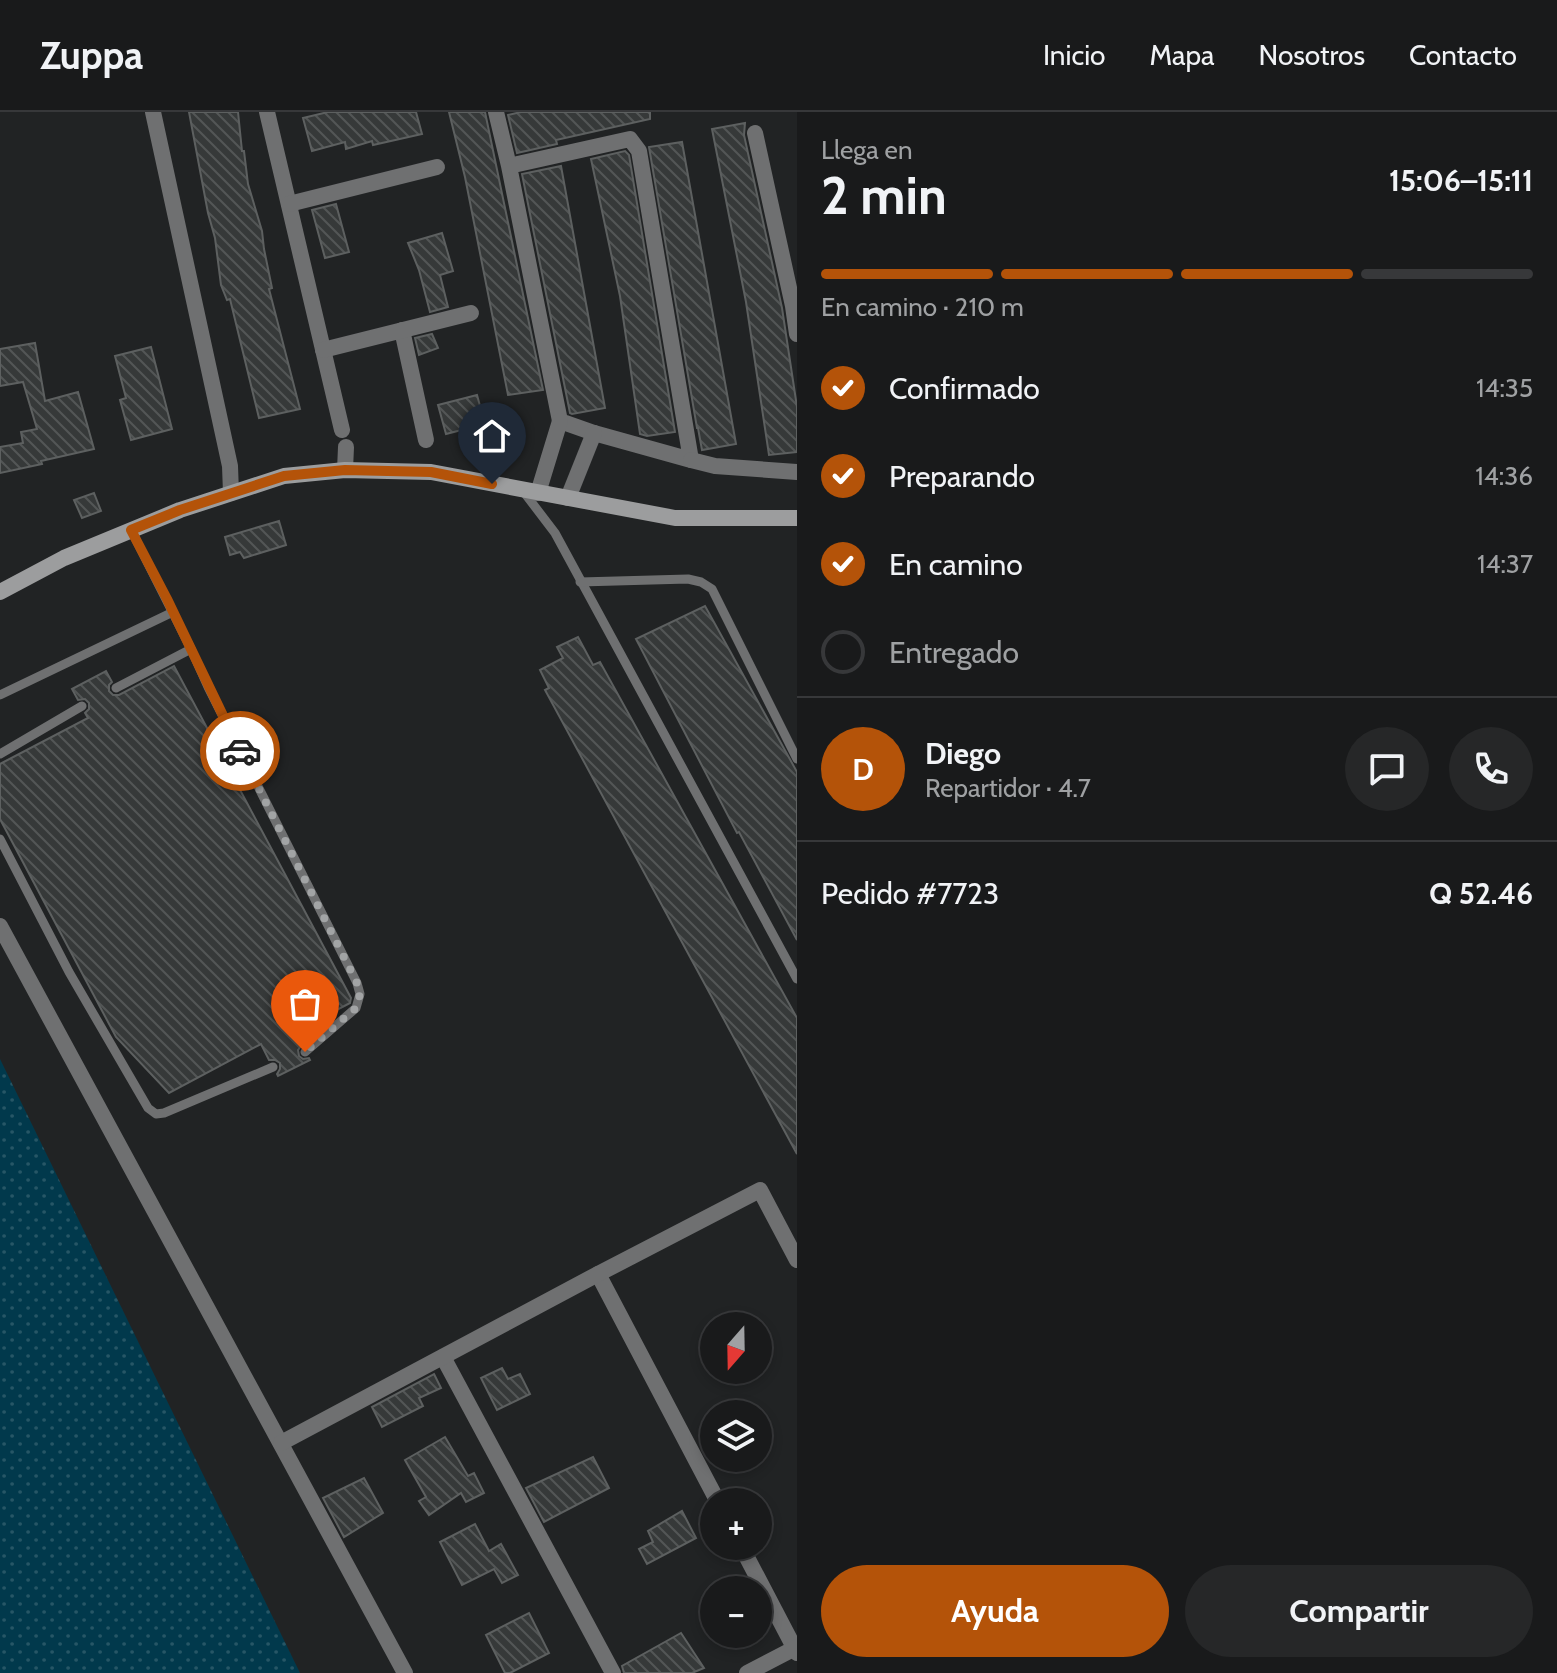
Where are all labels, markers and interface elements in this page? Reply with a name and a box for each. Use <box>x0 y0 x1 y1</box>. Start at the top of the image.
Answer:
text: Zuppa <box>40 32 143 79</box>
text: Inicio <box>1043 38 1106 72</box>
text: Mapa <box>1150 38 1215 72</box>
text: Nosotros <box>1259 38 1365 72</box>
text: Contacto <box>1409 38 1517 72</box>
text: Llega en <box>821 134 912 166</box>
text: 15:06–15:11 <box>1389 162 1533 199</box>
text: 2 min <box>821 164 947 227</box>
text: En camino · 210 m <box>821 291 1024 323</box>
icon: check <box>821 366 865 410</box>
text: Confirmado <box>889 370 1040 407</box>
text: 14:35 <box>1476 372 1533 404</box>
pin <box>458 402 526 484</box>
icon: home <box>470 414 514 458</box>
icon: check <box>821 454 865 498</box>
text: Preparando <box>889 458 1035 495</box>
text: 14:36 <box>1475 460 1533 492</box>
icon: check <box>821 542 865 586</box>
text: En camino <box>889 546 1023 583</box>
text: 14:37 <box>1477 548 1533 580</box>
text: Entregado <box>889 634 1019 671</box>
courier <box>200 711 280 791</box>
button: chat <box>1345 727 1429 811</box>
button: phone <box>1449 727 1533 811</box>
icon: car <box>218 729 262 773</box>
text: Diego <box>925 735 1001 772</box>
text: D <box>852 751 874 788</box>
text: Repartidor · 4.7 <box>925 772 1091 804</box>
text: Pedido #7723 <box>821 875 999 912</box>
text: Q 52.46 <box>1429 875 1533 912</box>
pin <box>271 970 339 1052</box>
icon: bag <box>283 982 327 1026</box>
north arrow <box>700 1312 772 1384</box>
map controls <box>700 1312 772 1648</box>
button: layers <box>700 1400 772 1472</box>
button: + <box>700 1488 772 1560</box>
button: Ayuda <box>821 1565 1169 1657</box>
button: Compartir <box>1185 1565 1533 1657</box>
button: − <box>700 1576 772 1648</box>

